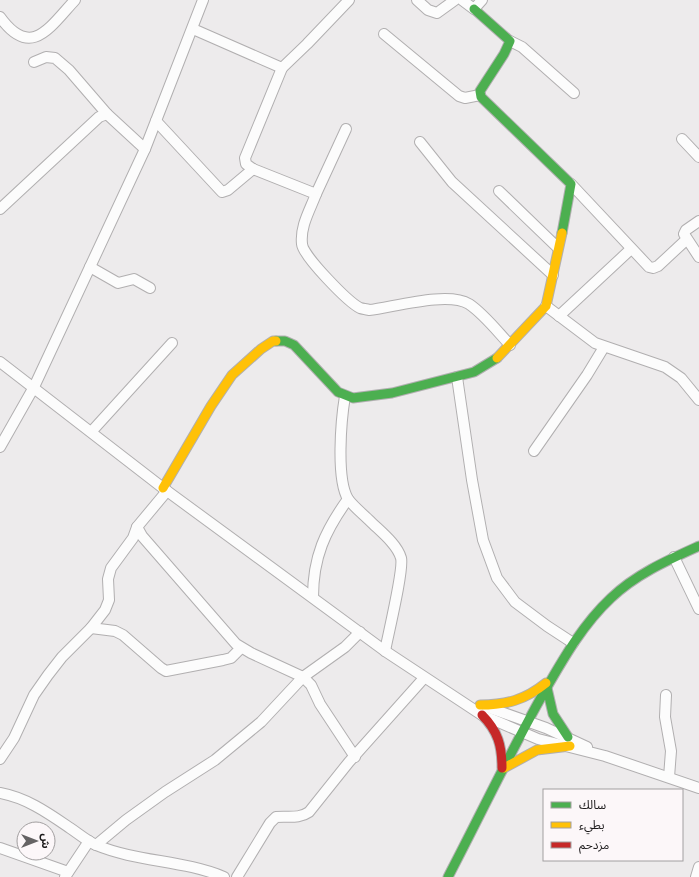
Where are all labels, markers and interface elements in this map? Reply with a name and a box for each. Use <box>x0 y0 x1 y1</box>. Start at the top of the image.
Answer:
legend <box>543 789 683 861</box>
text: سالك <box>579 795 606 814</box>
text: بطيء <box>579 815 605 835</box>
north arrow <box>16 821 56 861</box>
text: ش <box>38 833 54 849</box>
text: مزدحم <box>579 835 609 854</box>

